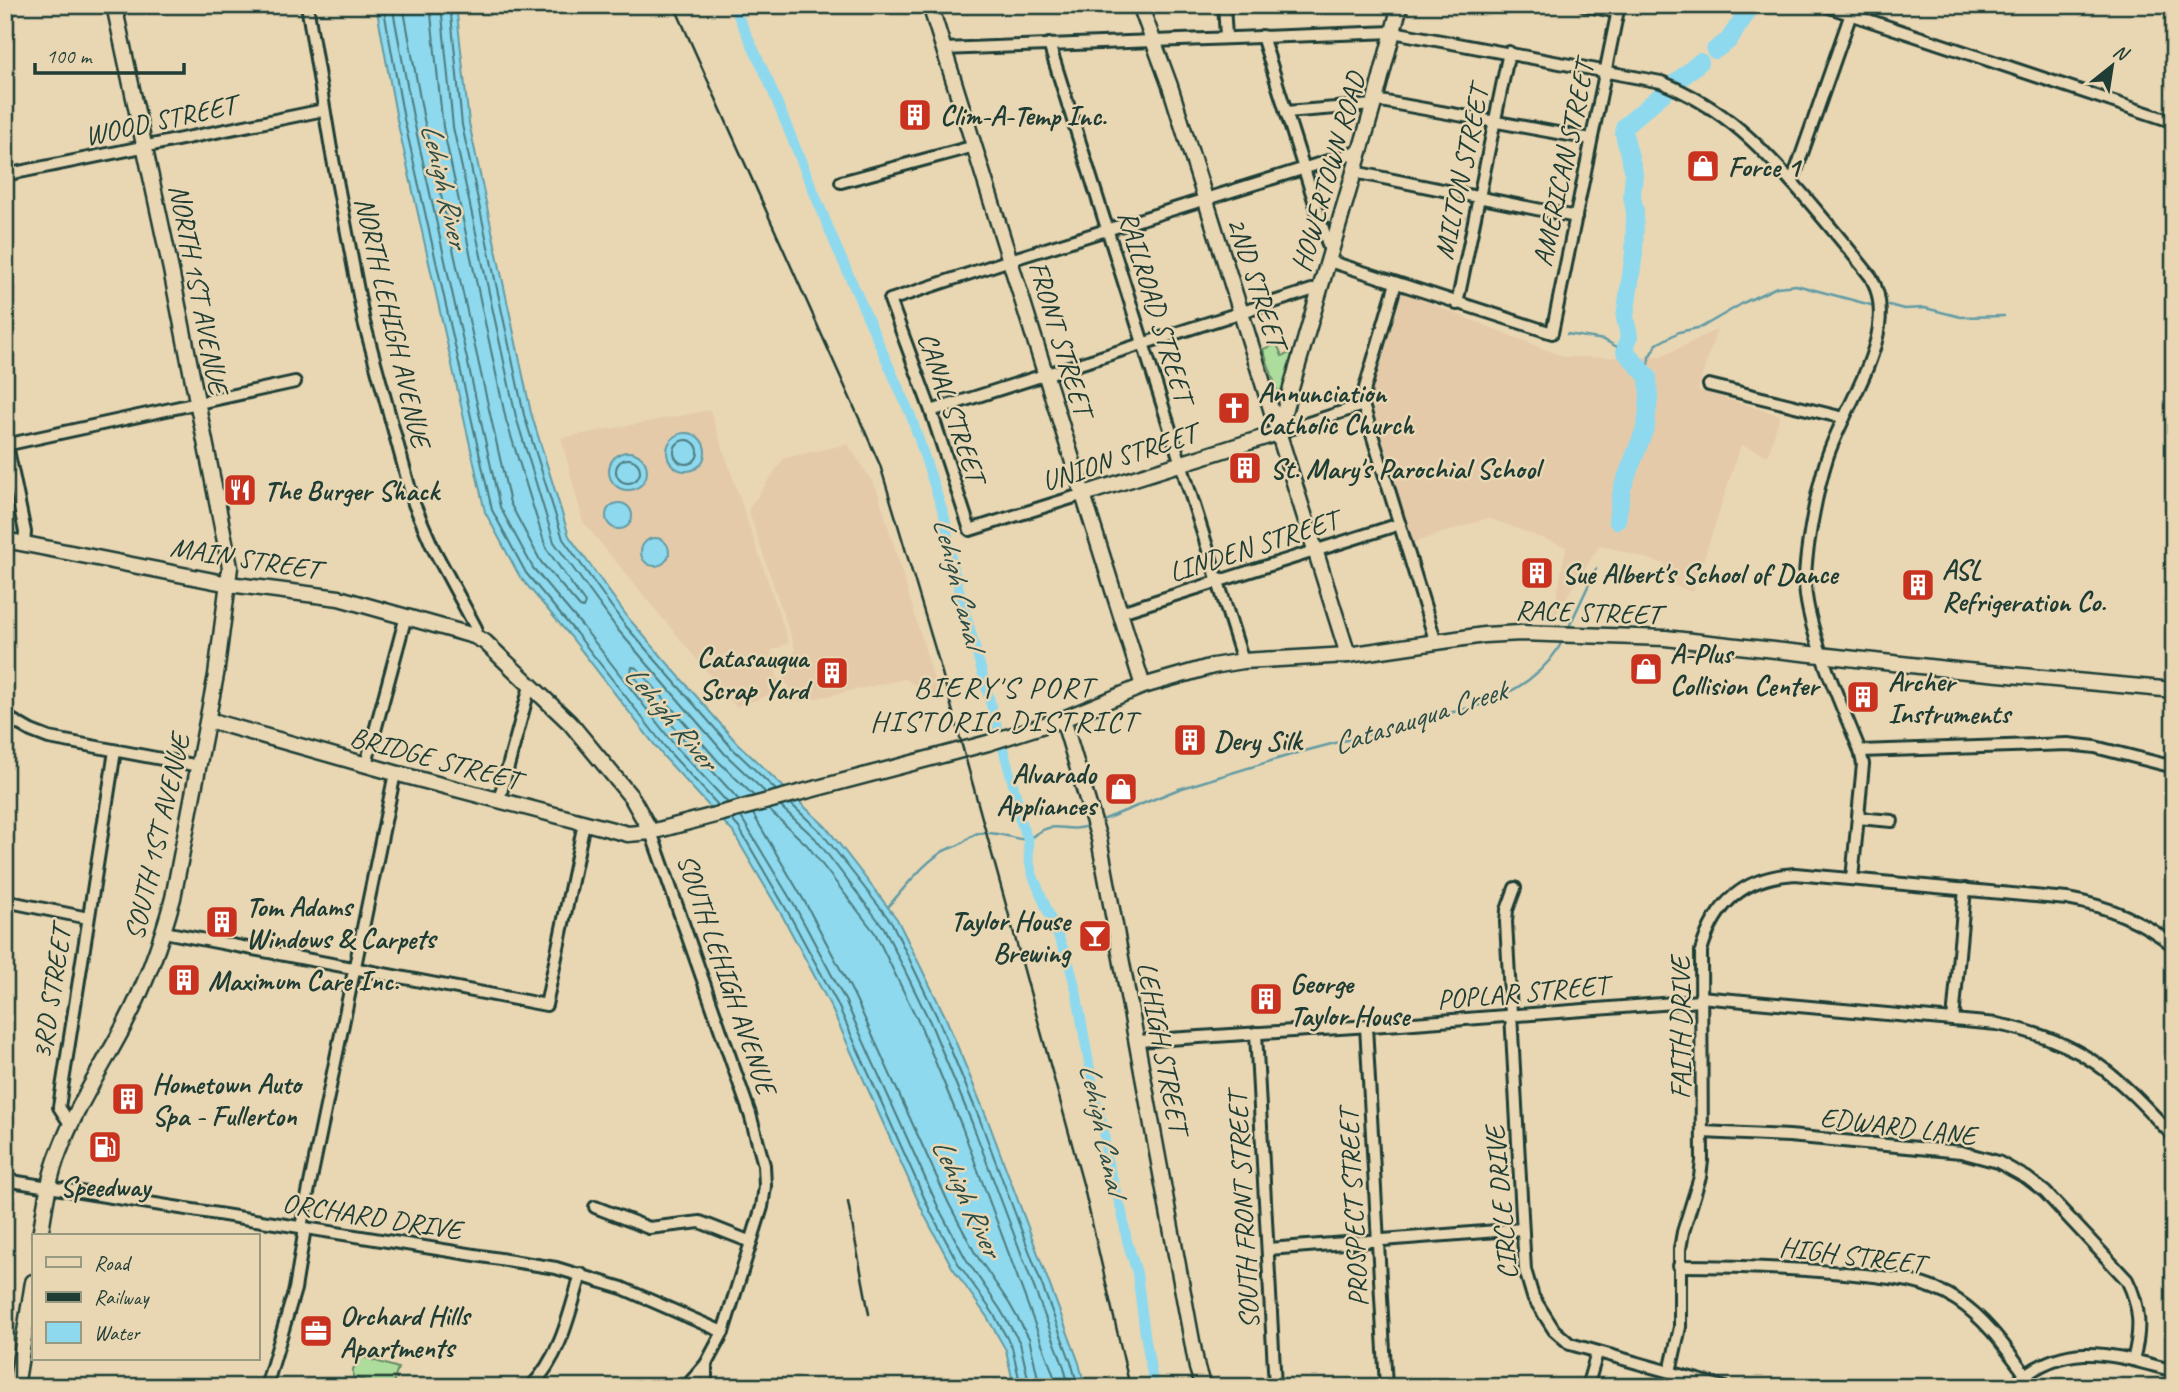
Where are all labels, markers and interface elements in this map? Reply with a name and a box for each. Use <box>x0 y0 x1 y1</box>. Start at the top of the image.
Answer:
scale bar <box>35 32 184 76</box>
north arrow <box>2078 32 2148 102</box>
text: N <box>2109 39 2134 67</box>
text: 100 m <box>46 43 93 69</box>
street label: AMERICAN STREET <box>1524 52 1603 269</box>
street label: HOWERTOWN ROAD <box>1283 67 1374 275</box>
street label: MILTON STREET <box>1426 77 1498 262</box>
street label: WOOD STREET <box>81 85 246 153</box>
building icon: Clim-A-Temp Inc. <box>896 96 934 134</box>
place label: Clim-A-Temp Inc. <box>940 98 1107 133</box>
water label: Lehigh River <box>412 119 479 255</box>
shop icon: Force 1 <box>1684 147 1722 185</box>
place label: Force 1 <box>1728 149 1803 184</box>
street label: NORTH 1ST AVENUE <box>162 181 237 400</box>
street label: NORTH LEHIGH AVENUE <box>347 194 440 454</box>
street label: RAILROAD STREET <box>1110 206 1204 413</box>
street label: 2ND STREET <box>1219 212 1297 358</box>
street label: FRONT STREET <box>1021 257 1103 426</box>
street label: CANAL STREET <box>910 327 996 492</box>
place label: Annunciation Catholic Church <box>1258 375 1415 442</box>
church icon: Annunciation Catholic Church <box>1215 389 1253 427</box>
street label: UNION STREET <box>1037 413 1208 498</box>
building icon: St. Mary's Parochial School <box>1226 449 1264 487</box>
place label: St. Mary's Parochial School <box>1270 451 1545 487</box>
restaurant icon: The Burger Shack <box>221 471 259 509</box>
place label: The Burger Shack <box>264 473 441 508</box>
street label: LINDEN STREET <box>1164 500 1349 590</box>
water label: Lehigh Canal <box>925 513 996 660</box>
street label: MAIN STREET <box>168 529 329 588</box>
place label: ASL Refrigeration Co. <box>1942 552 2106 619</box>
building icon: Sue Albert's School of Dance <box>1518 554 1556 592</box>
place label: Sue Albert's School of Dance <box>1562 556 1840 591</box>
building icon: ASL Refrigeration Co. <box>1899 566 1937 604</box>
street label: RACE STREET <box>1515 592 1668 632</box>
place label: A-Plus Collision Center <box>1670 636 1821 703</box>
place label: Catasauqua Scrap Yard <box>697 640 813 707</box>
shop icon: A-Plus Collision Center <box>1627 650 1665 688</box>
building icon: Catasauqua Scrap Yard <box>813 654 851 692</box>
water label: Lehigh River <box>616 657 729 781</box>
place label: Archer Instruments <box>1888 664 2013 731</box>
district label: BIERY'S PORT HISTORIC DISTRICT <box>870 668 1142 740</box>
water label: Catasauqua Creek <box>1327 670 1515 763</box>
building icon: Archer Instruments <box>1844 678 1882 716</box>
street label: BRIDGE STREET <box>346 719 531 799</box>
building icon: Dery Silk <box>1171 721 1209 759</box>
place label: Dery Silk <box>1214 723 1304 759</box>
street label: SOUTH 1ST AVENUE <box>116 728 198 943</box>
place label: Alvarado Appliances <box>996 756 1099 823</box>
shop icon: Alvarado Appliances <box>1102 770 1140 808</box>
street label: SOUTH LEHIGH AVENUE <box>669 849 786 1102</box>
place label: Tom Adams Windows & Carpets <box>246 889 438 956</box>
building icon: Tom Adams Windows & Carpets <box>203 903 241 941</box>
place label: Taylor House Brewing <box>951 903 1073 970</box>
street label: 3RD STREET <box>23 917 80 1062</box>
bar icon: Taylor House Brewing <box>1076 917 1114 955</box>
street label: FAITH DRIVE <box>1663 954 1698 1099</box>
street label: LEHIGH STREET <box>1129 959 1198 1142</box>
building icon: Maximum Care Inc. <box>165 961 203 999</box>
place label: Maximum Care Inc. <box>208 963 399 998</box>
place label: George Taylor House <box>1290 966 1412 1033</box>
street label: POPLAR STREET <box>1435 966 1616 1017</box>
building icon: George Taylor House <box>1247 980 1285 1018</box>
water label: Lehigh Canal <box>1071 1060 1137 1206</box>
place label: Hometown Auto Spa - Fullerton <box>152 1066 304 1133</box>
building icon: Hometown Auto Spa - Fullerton <box>109 1080 147 1118</box>
street label: SOUTH FRONT STREET <box>1219 1085 1267 1330</box>
street label: EDWARD LANE <box>1818 1099 1981 1153</box>
street label: PROSPECT STREET <box>1330 1102 1376 1308</box>
street label: CIRCLE DRIVE <box>1477 1122 1525 1281</box>
fuel station icon: Speedway <box>86 1128 124 1166</box>
water label: Lehigh River <box>923 1132 1013 1266</box>
place label: Speedway <box>60 1169 153 1204</box>
street label: ORCHARD DRIVE <box>280 1185 467 1248</box>
street label: HIGH STREET <box>1778 1229 1933 1282</box>
legend <box>32 1234 259 1360</box>
text: Road <box>94 1250 133 1276</box>
text: Railway <box>94 1284 150 1310</box>
place label: Orchard Hills Apartments <box>340 1298 472 1365</box>
office icon: Orchard Hills Apartments <box>297 1312 335 1350</box>
text: Water <box>94 1320 141 1346</box>

